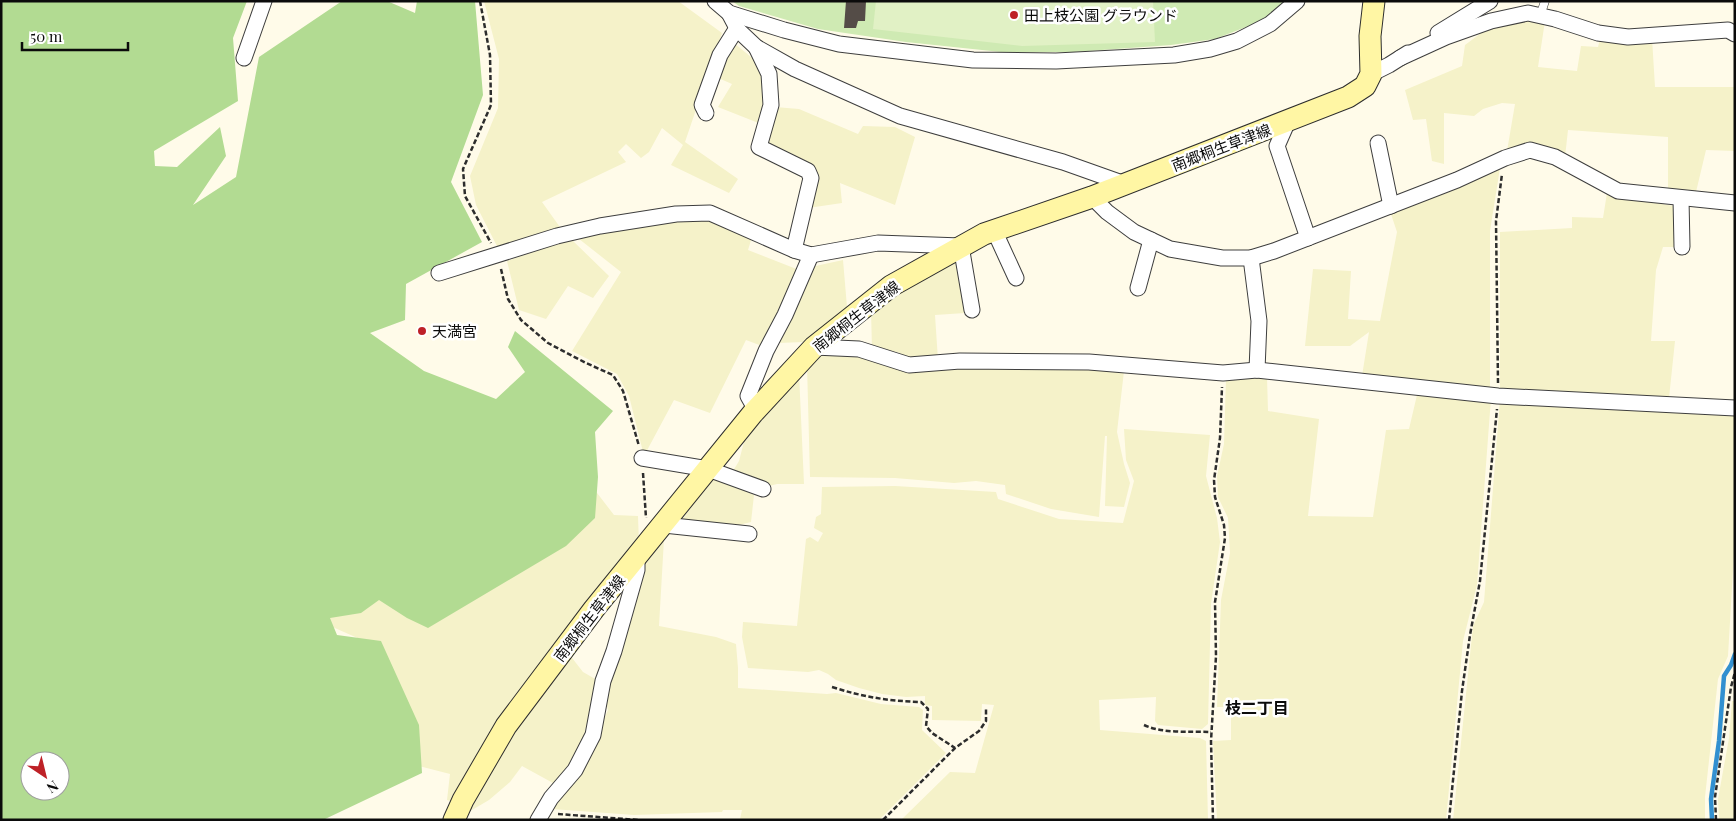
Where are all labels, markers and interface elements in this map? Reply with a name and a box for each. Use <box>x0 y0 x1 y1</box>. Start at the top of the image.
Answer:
place label: 田上枝公園 グラウンド <box>1024 5 1178 25</box>
marker: 田上枝公園 グラウンド <box>1008 9 1020 21</box>
scale bar <box>22 20 129 52</box>
text: 50 m <box>30 26 63 46</box>
street label: 南郷桐生草津線 <box>1168 119 1274 175</box>
street label: 南郷桐生草津線 <box>808 276 904 356</box>
place label: 天満宮 <box>432 321 477 341</box>
marker: 天満宮 <box>416 325 428 337</box>
street label: 南郷桐生草津線 <box>549 570 629 666</box>
district label: 枝二丁目 <box>1225 697 1289 718</box>
north arrow <box>20 751 70 801</box>
text: N <box>43 776 62 798</box>

